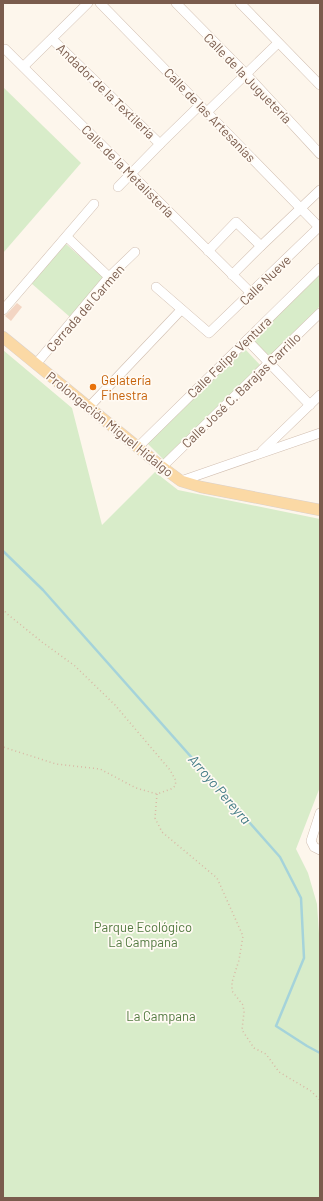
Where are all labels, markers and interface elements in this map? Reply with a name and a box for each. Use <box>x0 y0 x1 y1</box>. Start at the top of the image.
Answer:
street label: Calle de la Juguetería <box>201 29 295 127</box>
street label: Andador de la Textilería <box>54 40 158 142</box>
street label: Calle de las Artesanías <box>161 65 259 165</box>
street label: Calle de la Metalistería <box>78 121 178 221</box>
street label: Calle Nueve <box>236 252 294 308</box>
street label: Cerrada del Carmen <box>43 261 127 355</box>
street label: Calle Felipe Ventura <box>184 313 274 401</box>
street label: Calle José C. Barajas Carrillo <box>178 329 304 451</box>
street label: Prolongación Miguel Hidalgo <box>43 368 177 480</box>
place label: Gelatería Finestra <box>101 372 151 403</box>
marker: Gelatería Finestra <box>88 382 98 392</box>
water label: Arroyo Pereyra <box>185 751 255 827</box>
park label: Parque Ecológico La Campana <box>94 919 192 950</box>
park label: La Campana <box>126 1008 196 1024</box>

